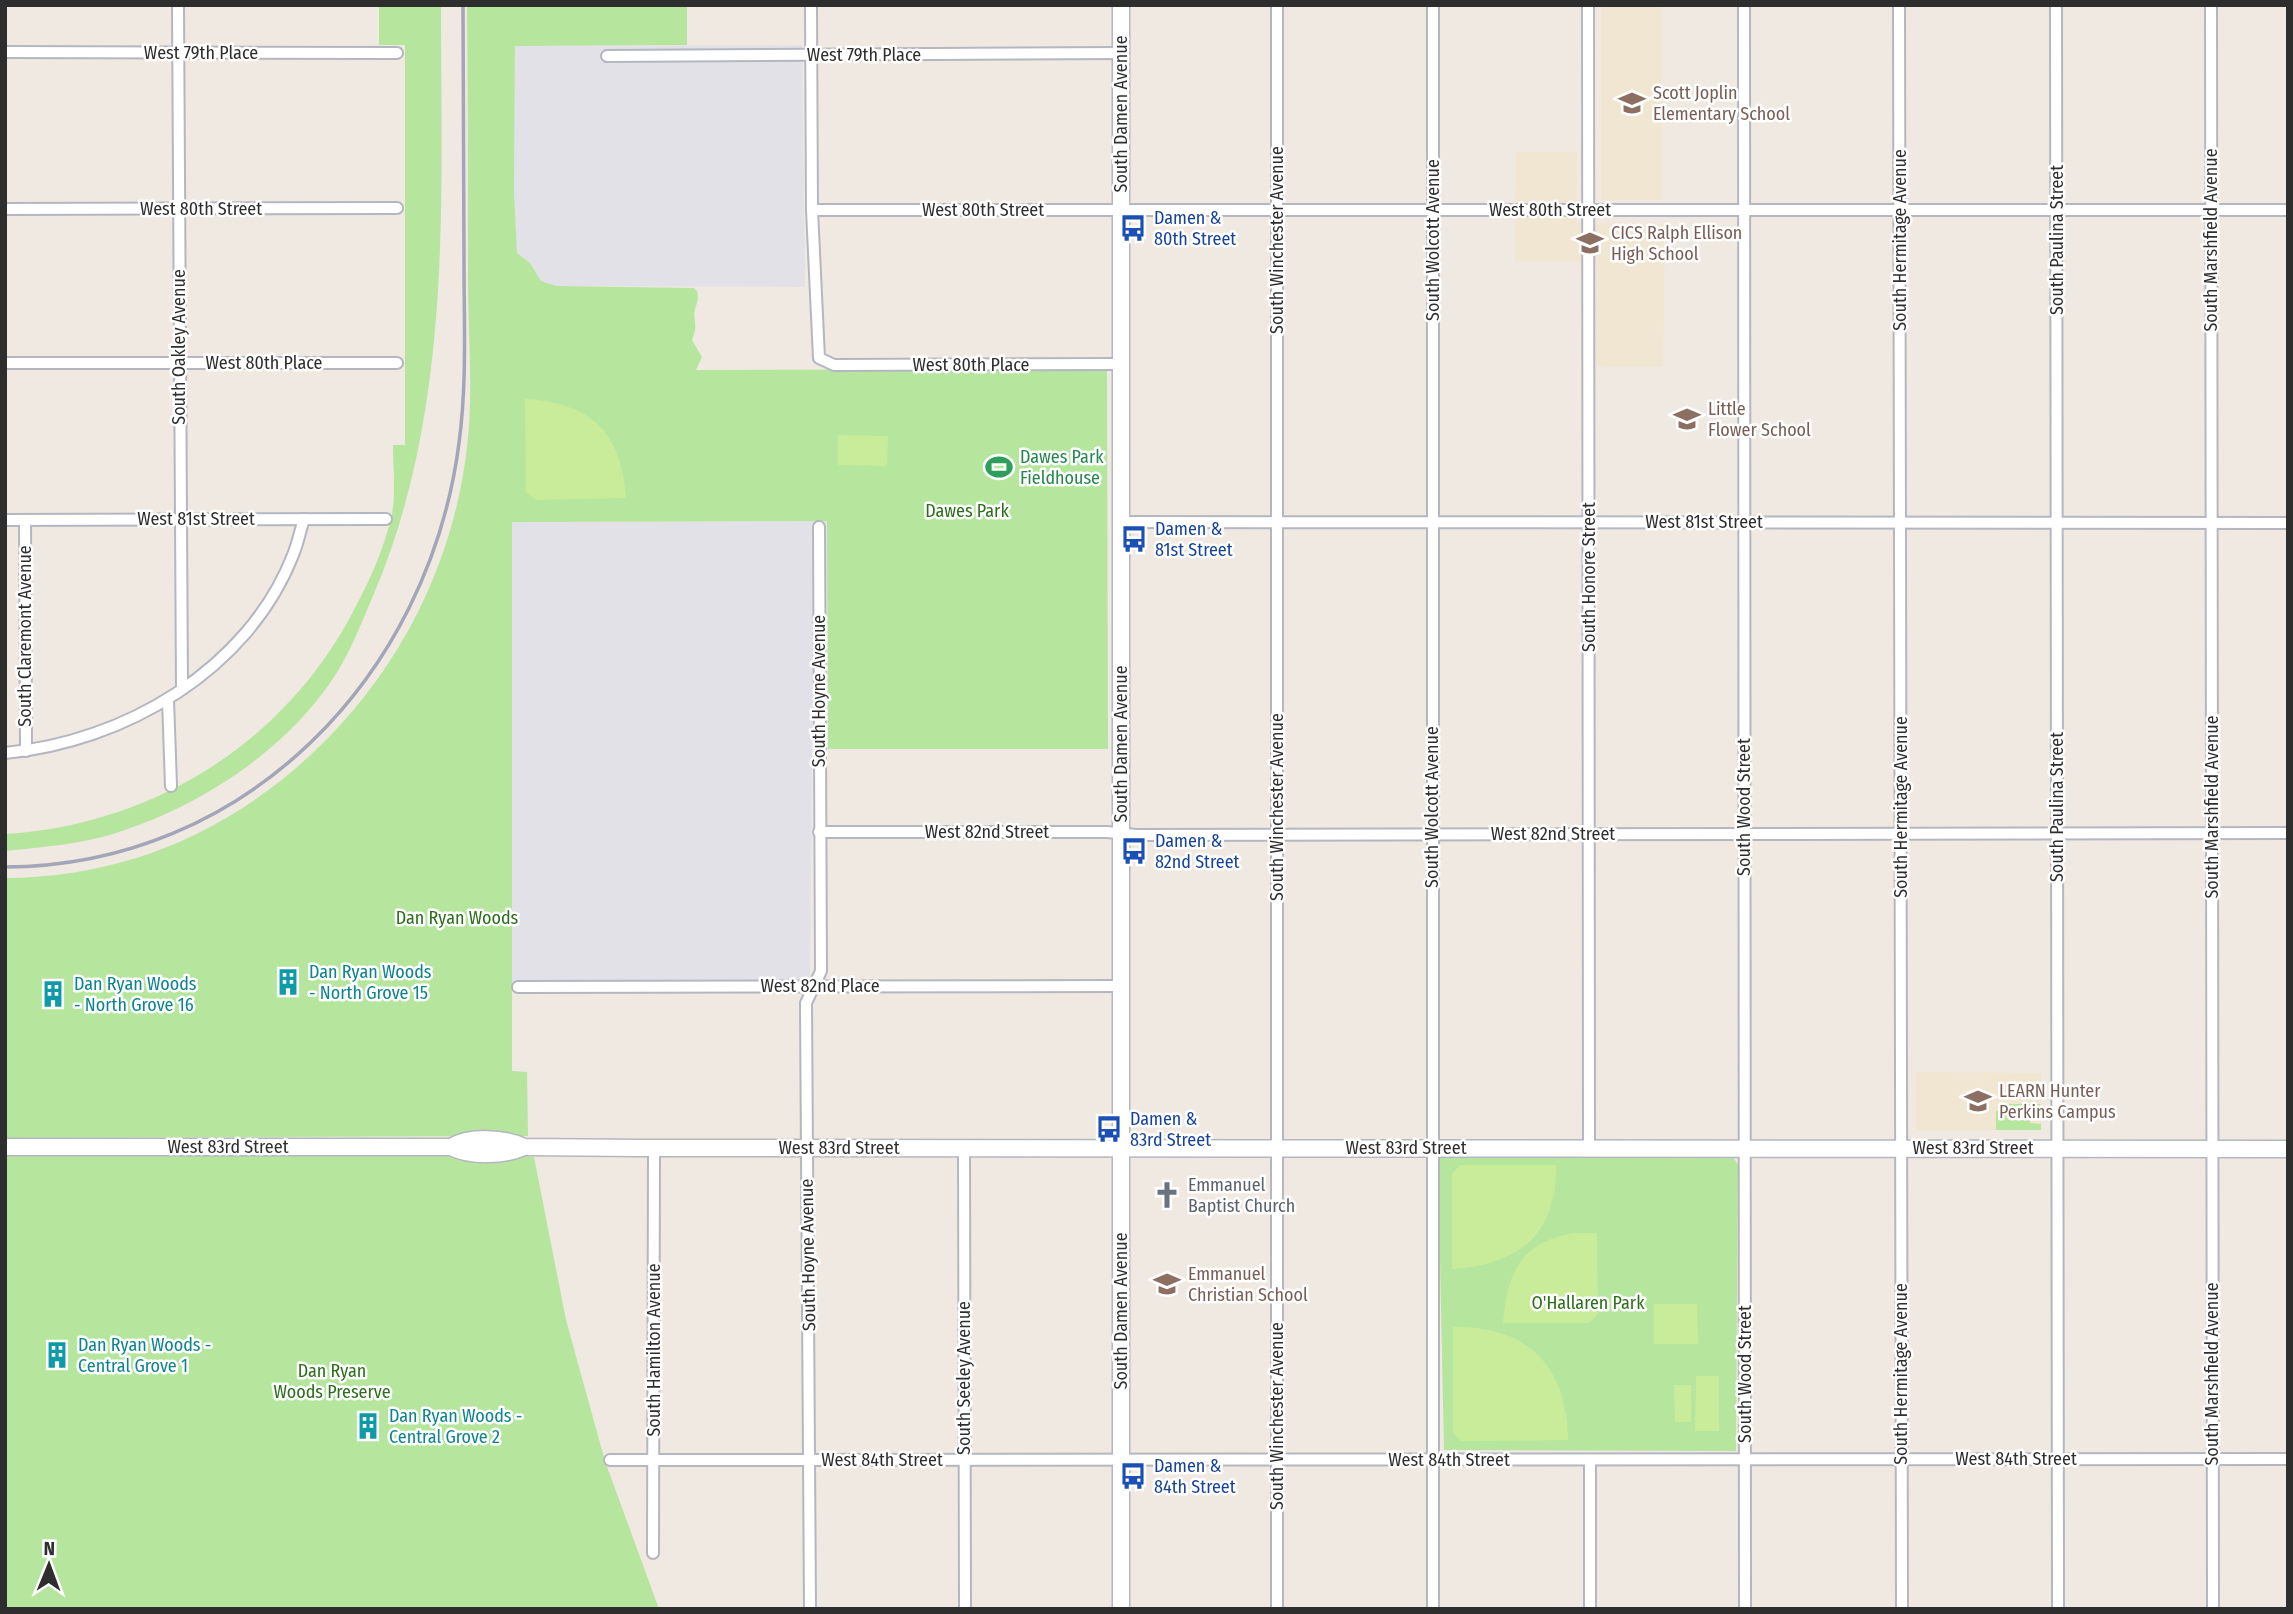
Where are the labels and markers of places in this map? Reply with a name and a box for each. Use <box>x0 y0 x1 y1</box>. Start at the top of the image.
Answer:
place label: Scott Joplin Elementary School <box>1653 82 1790 125</box>
school or university icon: Scott Joplin Elementary School <box>1617 88 1647 118</box>
place label: Damen & 80th Street <box>1154 207 1236 250</box>
bus stop icon: Damen & 80th Street <box>1118 213 1148 243</box>
place label: CICS Ralph Ellison High School <box>1611 222 1742 265</box>
school or university icon: CICS Ralph Ellison High School <box>1575 228 1605 258</box>
place label: Little Flower School <box>1708 398 1811 441</box>
school or university icon: Little Flower School <box>1672 404 1702 434</box>
place label: Dawes Park Fieldhouse <box>1020 446 1104 489</box>
sports icon: Dawes Park Fieldhouse <box>984 452 1014 482</box>
place label: Damen & 81st Street <box>1155 518 1233 561</box>
bus stop icon: Damen & 81st Street <box>1119 524 1149 554</box>
place label: Damen & 82nd Street <box>1155 830 1240 873</box>
bus stop icon: Damen & 82nd Street <box>1119 836 1149 866</box>
place label: Dan Ryan Woods - North Grove 15 <box>309 961 432 1004</box>
building icon: Dan Ryan Woods - North Grove 15 <box>273 967 303 997</box>
place label: Dan Ryan Woods - North Grove 16 <box>74 973 197 1016</box>
building icon: Dan Ryan Woods - North Grove 16 <box>38 979 68 1009</box>
place label: LEARN Hunter Perkins Campus <box>1999 1080 2116 1123</box>
school or university icon: LEARN Hunter Perkins Campus <box>1963 1086 1993 1116</box>
place label: Damen & 83rd Street <box>1130 1108 1211 1151</box>
bus stop icon: Damen & 83rd Street <box>1094 1114 1124 1144</box>
place label: Emmanuel Baptist Church <box>1188 1174 1295 1217</box>
church icon: Emmanuel Baptist Church <box>1152 1180 1182 1210</box>
place label: Emmanuel Christian School <box>1188 1263 1308 1306</box>
school or university icon: Emmanuel Christian School <box>1152 1269 1182 1299</box>
place label: Dan Ryan Woods - Central Grove 1 <box>78 1334 211 1377</box>
building icon: Dan Ryan Woods - Central Grove 1 <box>42 1340 72 1370</box>
place label: Dan Ryan Woods - Central Grove 2 <box>389 1405 522 1448</box>
building icon: Dan Ryan Woods - Central Grove 2 <box>353 1411 383 1441</box>
place label: Damen & 84th Street <box>1154 1455 1236 1498</box>
bus stop icon: Damen & 84th Street <box>1118 1461 1148 1491</box>

